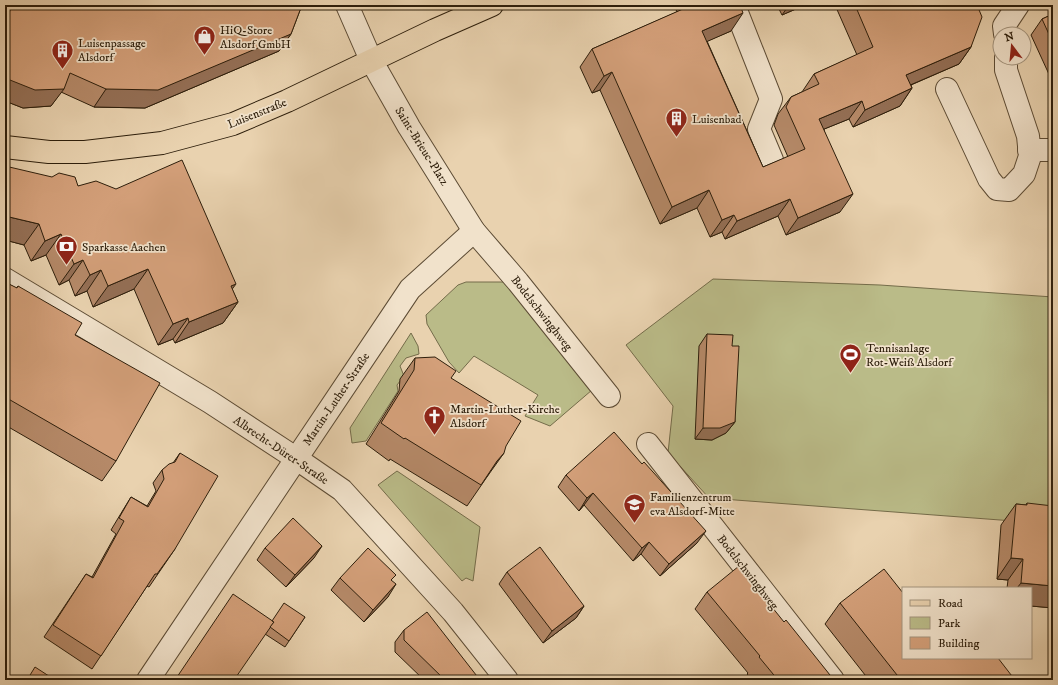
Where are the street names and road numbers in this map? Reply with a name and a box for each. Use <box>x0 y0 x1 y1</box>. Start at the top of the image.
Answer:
street label: Luisenstraße <box>225 95 289 132</box>
street label: Saint-Brieuc-Platz <box>391 104 452 188</box>
street label: Bodelschwinghweg <box>508 273 576 354</box>
street label: Martin-Luther-Straße <box>300 350 373 449</box>
street label: Albrecht-Dürer-Straße <box>230 413 331 488</box>
street label: Bodelschwinghweg <box>714 532 782 613</box>

